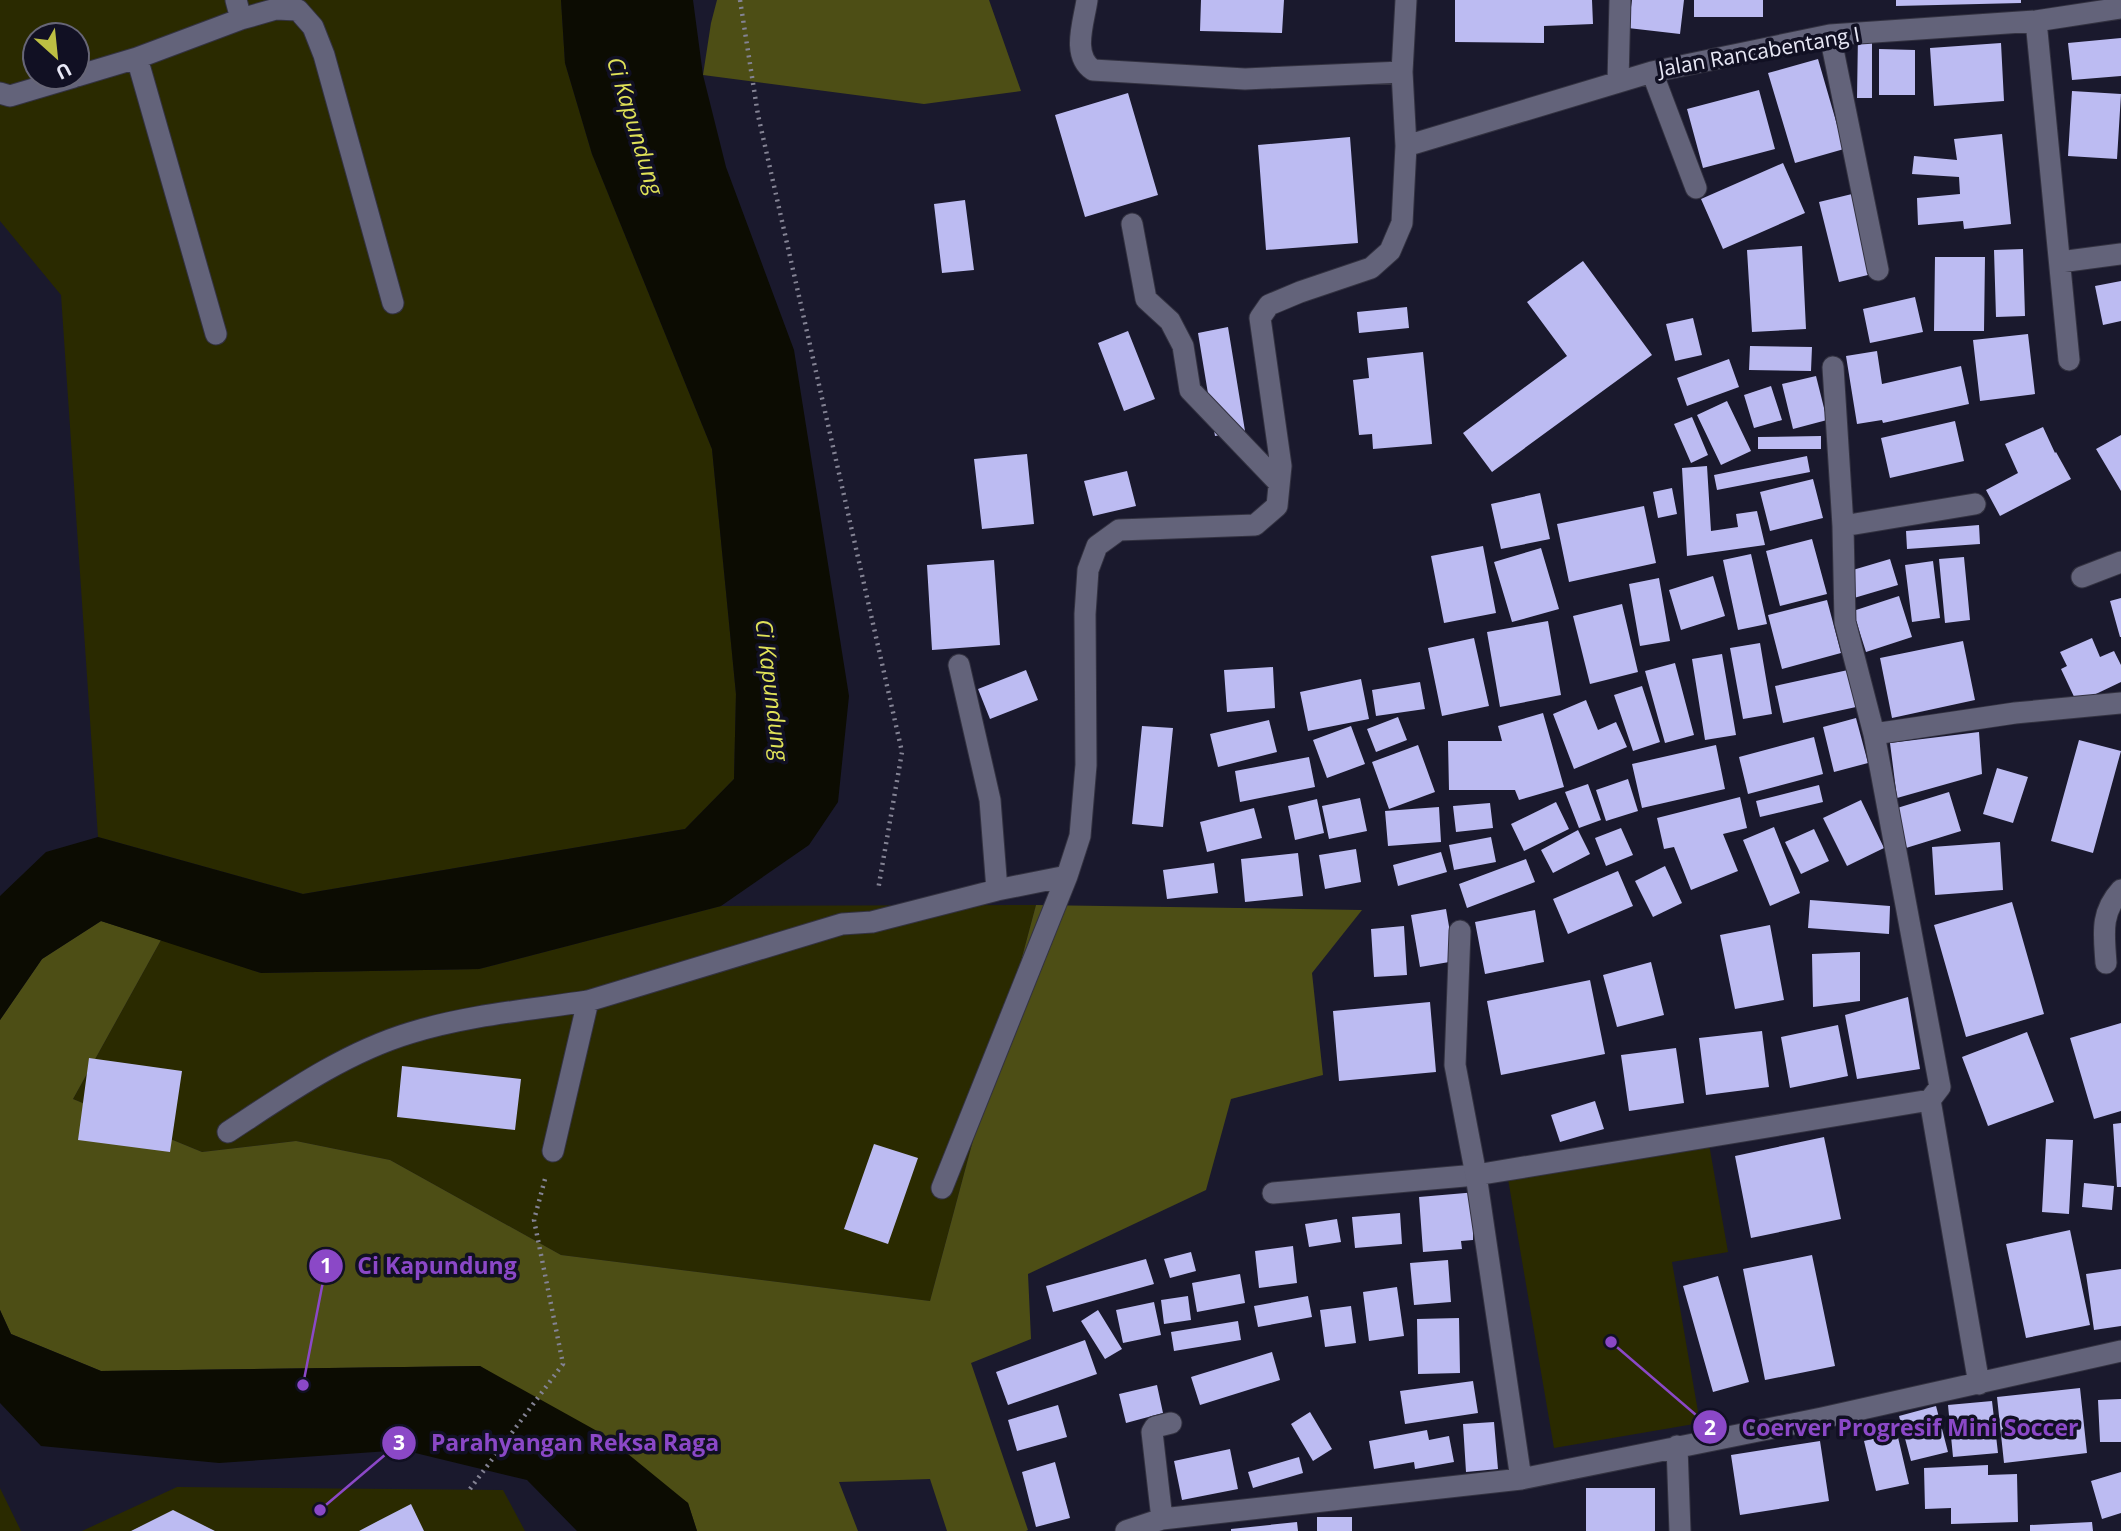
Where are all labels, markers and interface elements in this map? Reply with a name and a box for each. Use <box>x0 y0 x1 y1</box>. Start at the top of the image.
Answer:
street label: Jalan Rancabentang I <box>1654 20 1862 83</box>
north arrow <box>21 21 91 91</box>
water label: Ci Kapundung <box>600 53 672 200</box>
text: U <box>51 56 76 86</box>
water label: Ci Kapundung <box>748 617 798 764</box>
callout: Ci Kapundung <box>308 1244 531 1288</box>
text: Ci Kapundung <box>357 1249 517 1281</box>
text: 1 <box>320 1251 332 1279</box>
callout: Coerver Progresif Mini Soccer <box>1693 1405 2093 1449</box>
text: Coerver Progresif Mini Soccer <box>1742 1411 2078 1443</box>
text: 2 <box>1704 1413 1716 1441</box>
callout: Parahyangan Reksa Raga <box>382 1421 733 1465</box>
text: Parahyangan Reksa Raga <box>431 1426 719 1458</box>
text: 3 <box>393 1428 405 1456</box>

